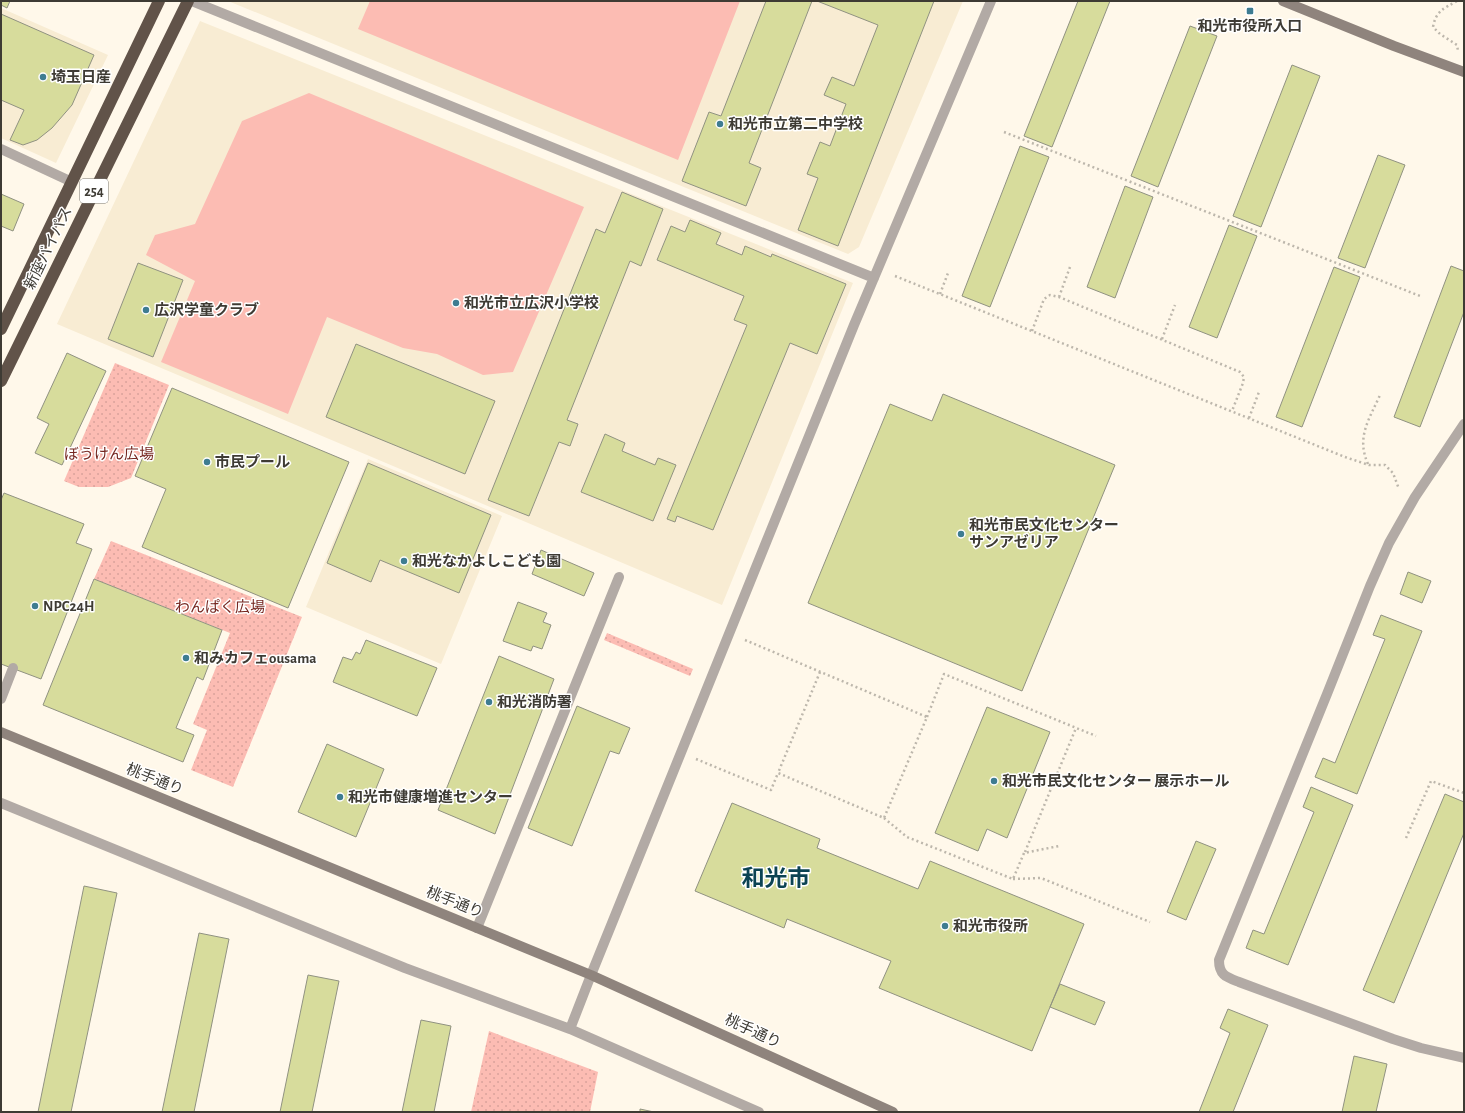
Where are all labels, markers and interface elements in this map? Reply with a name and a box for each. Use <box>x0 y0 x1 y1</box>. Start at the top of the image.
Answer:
marker: 和光市役所入口 <box>1245 6 1255 16</box>
place label: 和光市役所入口 <box>1197 18 1303 34</box>
place label: 埼玉日産 <box>51 69 111 85</box>
marker: 埼玉日産 <box>38 72 48 82</box>
place label: 和光市立第二中学校 <box>728 116 863 132</box>
marker: 和光市立第二中学校 <box>715 119 725 129</box>
road number: 254 <box>80 179 108 203</box>
street label: 新座バイパス <box>21 204 75 292</box>
place label: 和光市立広沢小学校 <box>464 295 599 311</box>
marker: 和光市立広沢小学校 <box>451 298 461 308</box>
place label: 広沢学童クラブ <box>154 301 259 318</box>
marker: 広沢学童クラブ <box>141 305 151 315</box>
park label: ぼうけん広場 <box>64 446 154 462</box>
place label: 市民プール <box>215 454 290 470</box>
marker: 市民プール <box>202 457 212 467</box>
place label: 和光市民文化センター サンアゼリア <box>969 517 1119 550</box>
marker: 和光市民文化センター サンアゼリア <box>956 529 966 539</box>
place label: 和光なかよしこども園 <box>412 553 561 569</box>
marker: 和光なかよしこども園 <box>399 556 409 566</box>
place label: NPC24H <box>43 599 95 614</box>
park label: わんぱく広場 <box>175 599 265 615</box>
marker: NPC24H <box>30 601 40 611</box>
place label: 和みカフェousama <box>194 650 316 666</box>
marker: 和みカフェousama <box>181 653 191 663</box>
place label: 和光消防署 <box>497 694 572 710</box>
marker: 和光消防署 <box>484 697 494 707</box>
street label: 桃手通り <box>124 760 186 798</box>
place label: 和光市民文化センター 展示ホール <box>1002 773 1229 789</box>
marker: 和光市民文化センター 展示ホール <box>989 776 999 786</box>
place label: 和光市健康増進センター <box>348 788 513 805</box>
marker: 和光市健康増進センター <box>335 792 345 802</box>
district label: 和光市 <box>742 866 811 891</box>
street label: 桃手通り <box>424 883 486 921</box>
place label: 和光市役所 <box>953 918 1028 934</box>
marker: 和光市役所 <box>940 921 950 931</box>
street label: 桃手通り <box>722 1011 784 1051</box>

